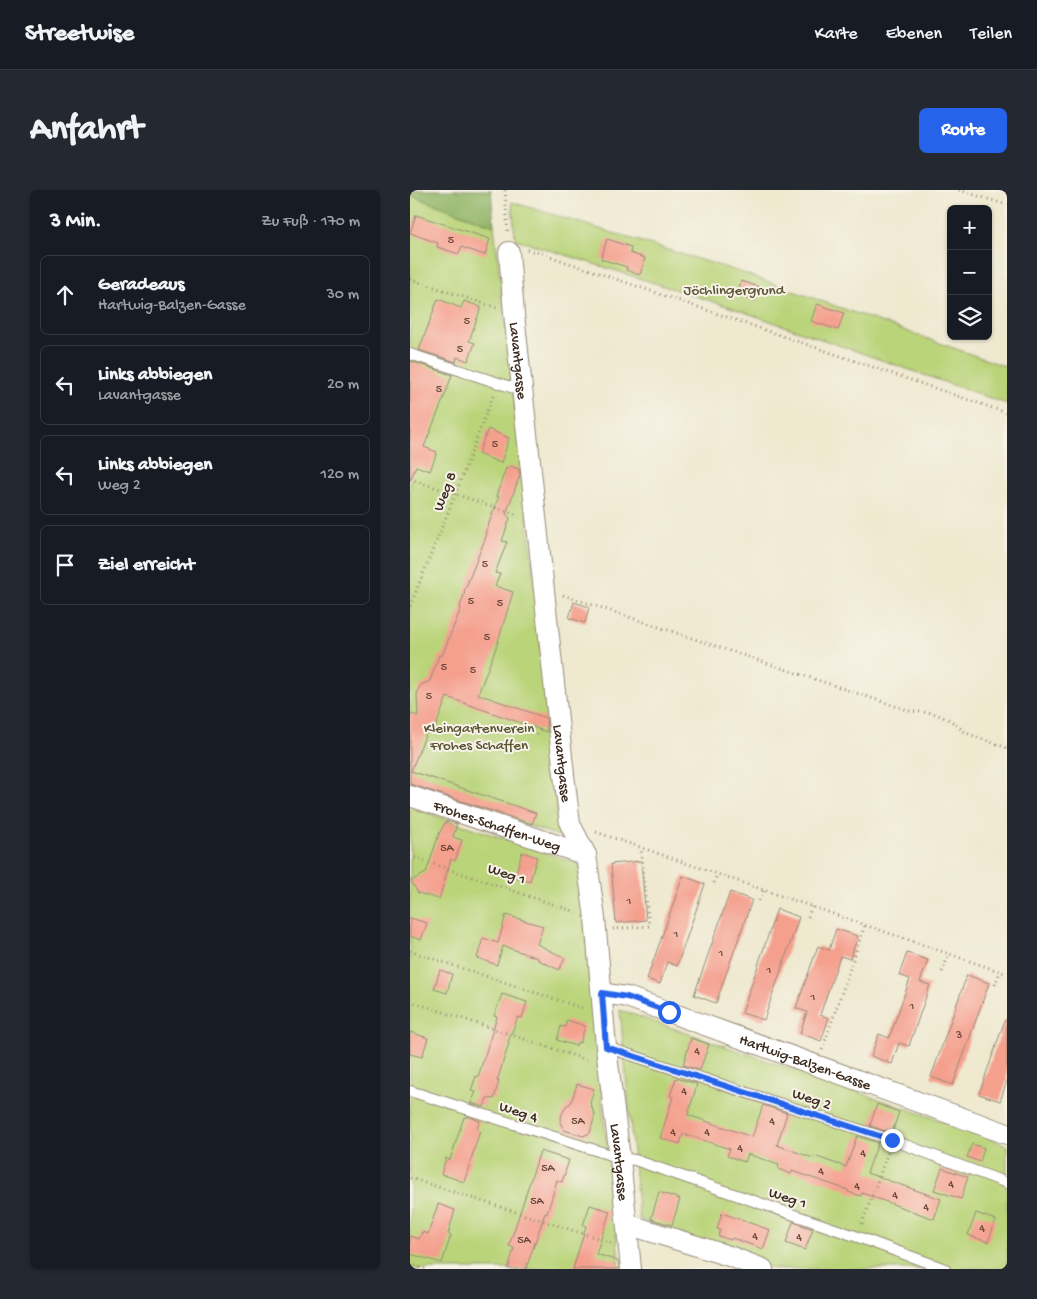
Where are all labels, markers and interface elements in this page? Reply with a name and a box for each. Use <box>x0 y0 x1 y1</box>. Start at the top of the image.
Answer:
text: Streetwise <box>25 20 134 49</box>
text: Karte <box>815 24 858 45</box>
text: Ebenen <box>886 24 942 45</box>
text: Teilen <box>970 24 1012 45</box>
button: Route <box>919 108 1007 153</box>
text: Anfahrt <box>30 110 143 151</box>
map controls <box>947 205 992 340</box>
button: + <box>947 205 992 250</box>
text: 3 Min. <box>50 210 102 235</box>
text: Zu Fuß · 170 m <box>261 213 360 232</box>
house number: 5 <box>448 234 454 248</box>
button: − <box>947 250 992 295</box>
text: Geradeaus <box>98 274 184 297</box>
icon: ahead <box>51 281 79 309</box>
park label: Jöchlingergrund <box>684 282 786 300</box>
text: 30 m <box>326 286 359 305</box>
button: layers <box>947 295 992 340</box>
text: Hartwig-Balzen-Gasse <box>98 297 246 316</box>
house number: 5 <box>464 315 470 329</box>
street label: Lavantgasse <box>504 321 530 401</box>
house number: 5 <box>457 343 463 357</box>
text: Links abbiegen <box>98 364 212 387</box>
icon: left <box>51 371 79 399</box>
text: 20 m <box>327 376 359 395</box>
house number: 5 <box>436 383 442 397</box>
text: Lavantgasse <box>98 387 181 406</box>
house number: 5 <box>492 438 498 452</box>
text: Links abbiegen <box>98 454 212 477</box>
icon: left <box>51 461 79 489</box>
text: 120 m <box>320 466 359 485</box>
street label: Weg 8 <box>430 469 462 514</box>
text: Weg 2 <box>98 477 141 496</box>
icon: arrive <box>51 551 79 579</box>
text: Ziel erreicht <box>98 554 195 577</box>
house number: 5 <box>482 558 488 572</box>
house number: 5 <box>468 595 474 609</box>
house number: 5 <box>497 597 503 611</box>
house number: 5 <box>484 631 490 645</box>
house number: 5 <box>441 661 447 675</box>
house number: 5 <box>470 664 476 678</box>
house number: 5 <box>426 690 432 704</box>
park label: Kleingartenverein Frohes Schaffen <box>424 720 534 755</box>
street label: Lavantgasse <box>548 724 574 803</box>
street label: Frohes-Schaffen-Weg <box>430 797 563 857</box>
house number: 5A <box>440 842 455 856</box>
street label: Weg 1 <box>485 860 528 890</box>
house number: 1 <box>626 895 632 909</box>
house number: 1 <box>673 928 679 942</box>
house number: 1 <box>718 947 724 961</box>
house number: 1 <box>766 964 772 978</box>
house number: 1 <box>810 991 816 1005</box>
house number: 1 <box>909 1000 915 1014</box>
route start <box>658 1001 681 1024</box>
house number: 3 <box>955 1029 962 1043</box>
street label: Hartwig-Balzen-Gasse <box>736 1031 873 1095</box>
house number: 4 <box>694 1045 700 1059</box>
house number: 4 <box>681 1085 687 1099</box>
street label: Weg 2 <box>790 1085 833 1115</box>
street label: Weg 4 <box>497 1098 540 1128</box>
house number: 5A <box>571 1115 586 1129</box>
house number: 4 <box>769 1115 775 1129</box>
street label: Lavantgasse <box>605 1122 631 1202</box>
house number: 4 <box>670 1126 676 1140</box>
house number: 4 <box>704 1126 710 1140</box>
route end <box>881 1129 904 1152</box>
house number: 4 <box>737 1142 743 1156</box>
house number: 4 <box>860 1147 866 1161</box>
house number: 5A <box>541 1162 556 1176</box>
house number: 4 <box>818 1165 824 1179</box>
house number: 4 <box>948 1178 954 1192</box>
house number: 4 <box>854 1180 860 1194</box>
street label: Weg 1 <box>766 1184 809 1214</box>
house number: 4 <box>892 1189 898 1203</box>
house number: 5A <box>530 1195 545 1209</box>
house number: 4 <box>923 1201 929 1215</box>
house number: 4 <box>979 1222 985 1236</box>
house number: 4 <box>752 1230 758 1244</box>
house number: 4 <box>796 1231 802 1245</box>
house number: 5A <box>517 1234 532 1248</box>

